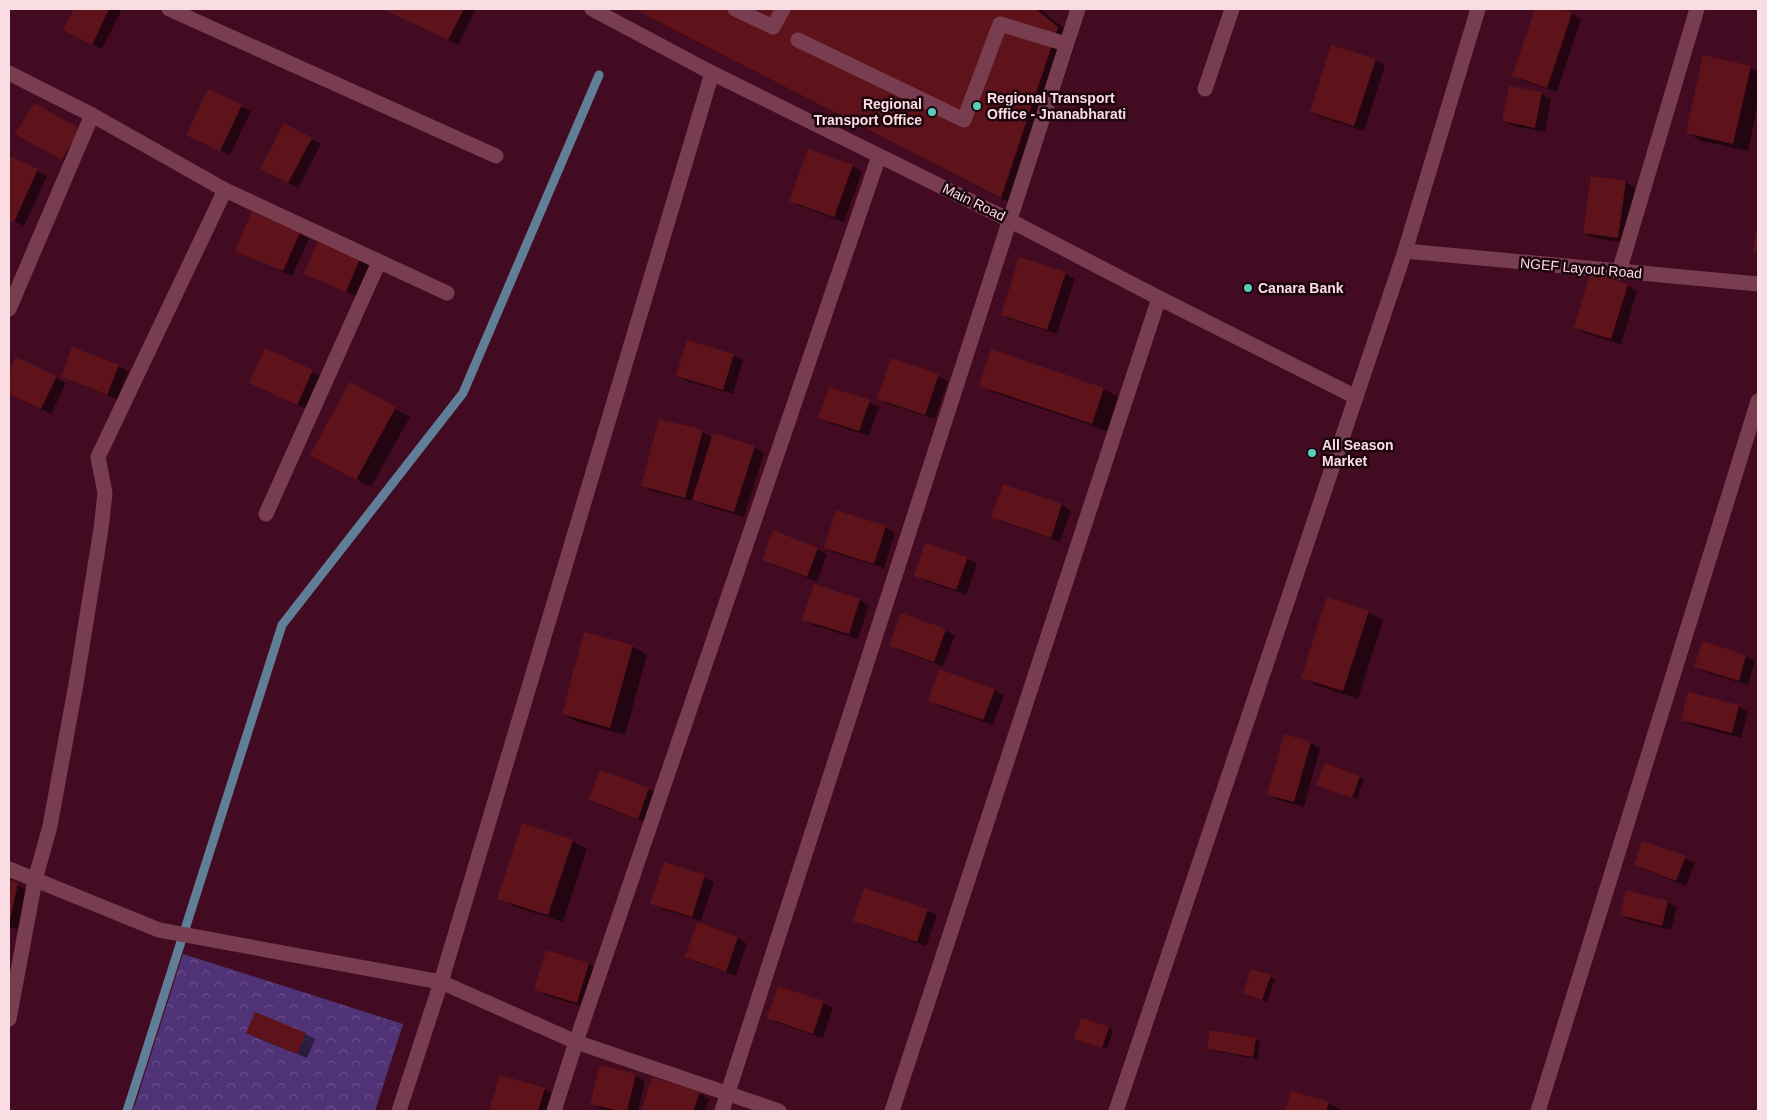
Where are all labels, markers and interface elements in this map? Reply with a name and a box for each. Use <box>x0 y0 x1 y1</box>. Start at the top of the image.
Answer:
place label: Regional Transport Office - Jnanabharati <box>987 90 1126 122</box>
place label: Regional Transport Office <box>814 96 922 128</box>
marker: Regional Transport Office - Jnanabharati <box>971 100 983 112</box>
marker: Regional Transport Office <box>926 106 938 118</box>
street label: Main Road <box>940 180 1008 224</box>
street label: NGEF Layout Road <box>1519 255 1643 281</box>
place label: Canara Bank <box>1258 280 1344 296</box>
marker: Canara Bank <box>1242 282 1254 294</box>
place label: All Season Market <box>1322 437 1394 469</box>
marker: All Season Market <box>1306 447 1318 459</box>

